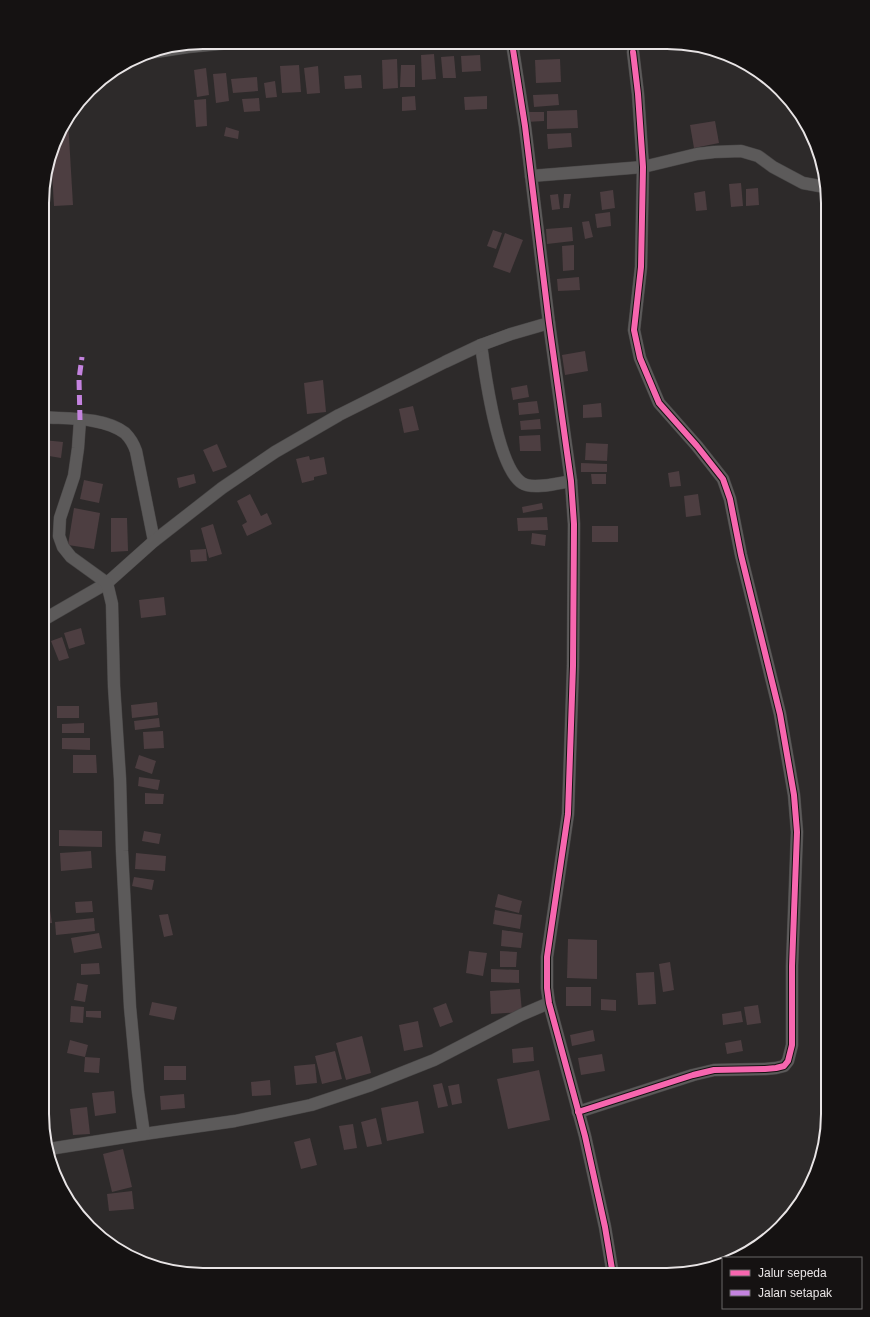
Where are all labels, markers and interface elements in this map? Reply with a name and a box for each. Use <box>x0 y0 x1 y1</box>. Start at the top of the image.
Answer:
legend <box>722 1257 862 1309</box>
text: Jalur sepeda <box>758 1266 827 1280</box>
text: Jalan setapak <box>758 1286 833 1300</box>

